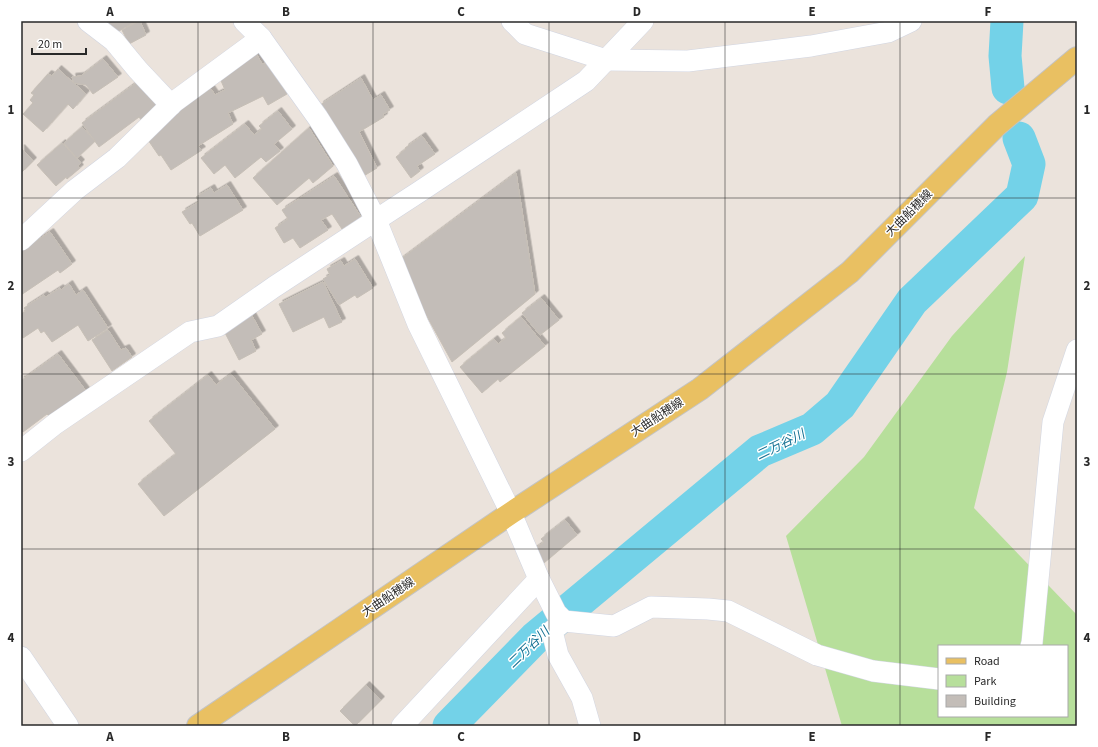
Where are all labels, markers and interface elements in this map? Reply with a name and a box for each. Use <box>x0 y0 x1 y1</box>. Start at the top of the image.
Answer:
text: A <box>105 3 114 21</box>
text: B <box>282 3 290 21</box>
text: C <box>457 3 465 21</box>
text: D <box>633 3 641 21</box>
text: E <box>808 3 816 21</box>
text: F <box>985 3 992 21</box>
scale bar <box>32 30 86 56</box>
text: 20 m <box>38 36 62 53</box>
text: 1 <box>8 101 15 119</box>
text: 1 <box>1084 101 1091 119</box>
street label: 大曲船穂線 <box>882 186 937 241</box>
text: 2 <box>8 277 15 295</box>
text: 2 <box>1084 277 1091 295</box>
street label: 大曲船穂線 <box>627 394 687 441</box>
water label: 二万谷川 <box>753 425 810 464</box>
text: 3 <box>8 453 15 471</box>
text: 3 <box>1084 453 1091 471</box>
street label: 大曲船穂線 <box>359 574 418 621</box>
water label: 二万谷川 <box>504 622 555 672</box>
text: 4 <box>8 629 15 647</box>
text: 4 <box>1084 629 1091 647</box>
legend <box>938 645 1068 717</box>
text: Road <box>974 653 1000 670</box>
text: Park <box>974 673 996 690</box>
text: Building <box>974 693 1016 710</box>
text: A <box>105 728 114 746</box>
text: B <box>282 728 290 746</box>
text: C <box>457 728 465 746</box>
text: D <box>633 728 641 746</box>
text: E <box>808 728 816 746</box>
text: F <box>985 728 992 746</box>

